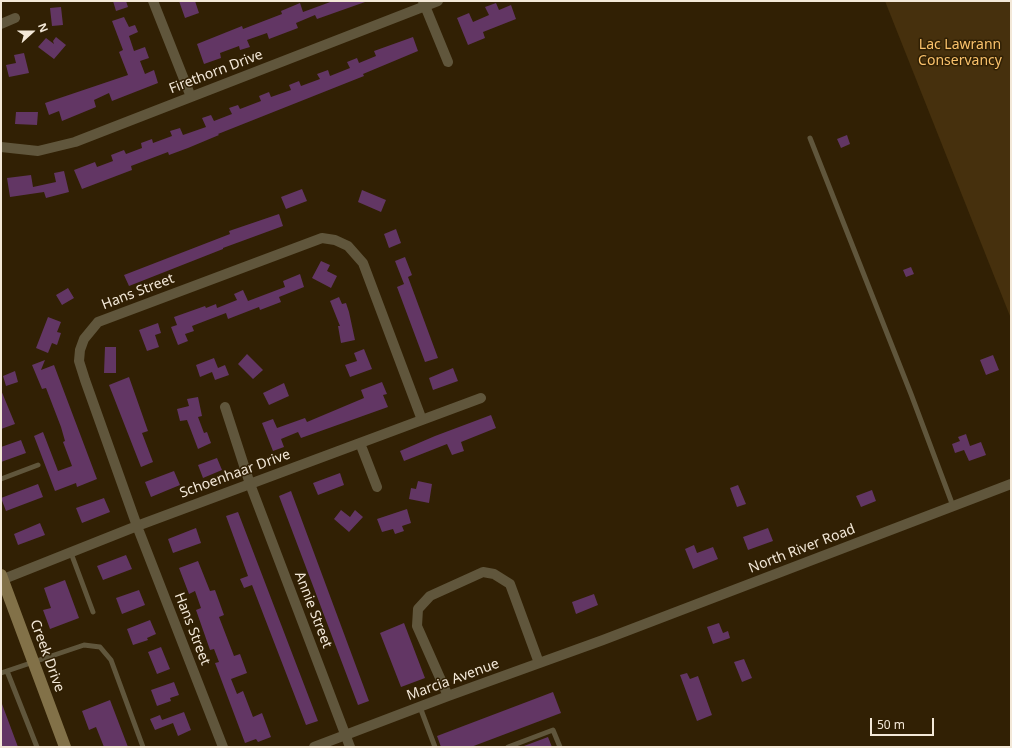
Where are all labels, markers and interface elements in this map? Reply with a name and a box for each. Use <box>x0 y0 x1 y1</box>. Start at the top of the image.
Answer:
north arrow <box>12 12 52 52</box>
text: N <box>35 21 52 34</box>
park label: Lac Lawrann Conservancy <box>918 37 1002 70</box>
street label: Firethorn Drive <box>167 46 265 98</box>
street label: Hans Street <box>99 270 177 314</box>
street label: Schoenhaar Drive <box>177 446 293 502</box>
street label: North River Road <box>746 521 858 577</box>
street label: Annie Street <box>291 569 335 651</box>
street label: Hans Street <box>170 590 214 668</box>
street label: Creek Drive <box>26 617 68 695</box>
street label: Marcia Avenue <box>405 656 501 704</box>
scale bar <box>872 710 936 736</box>
text: 50 m <box>877 716 905 733</box>

